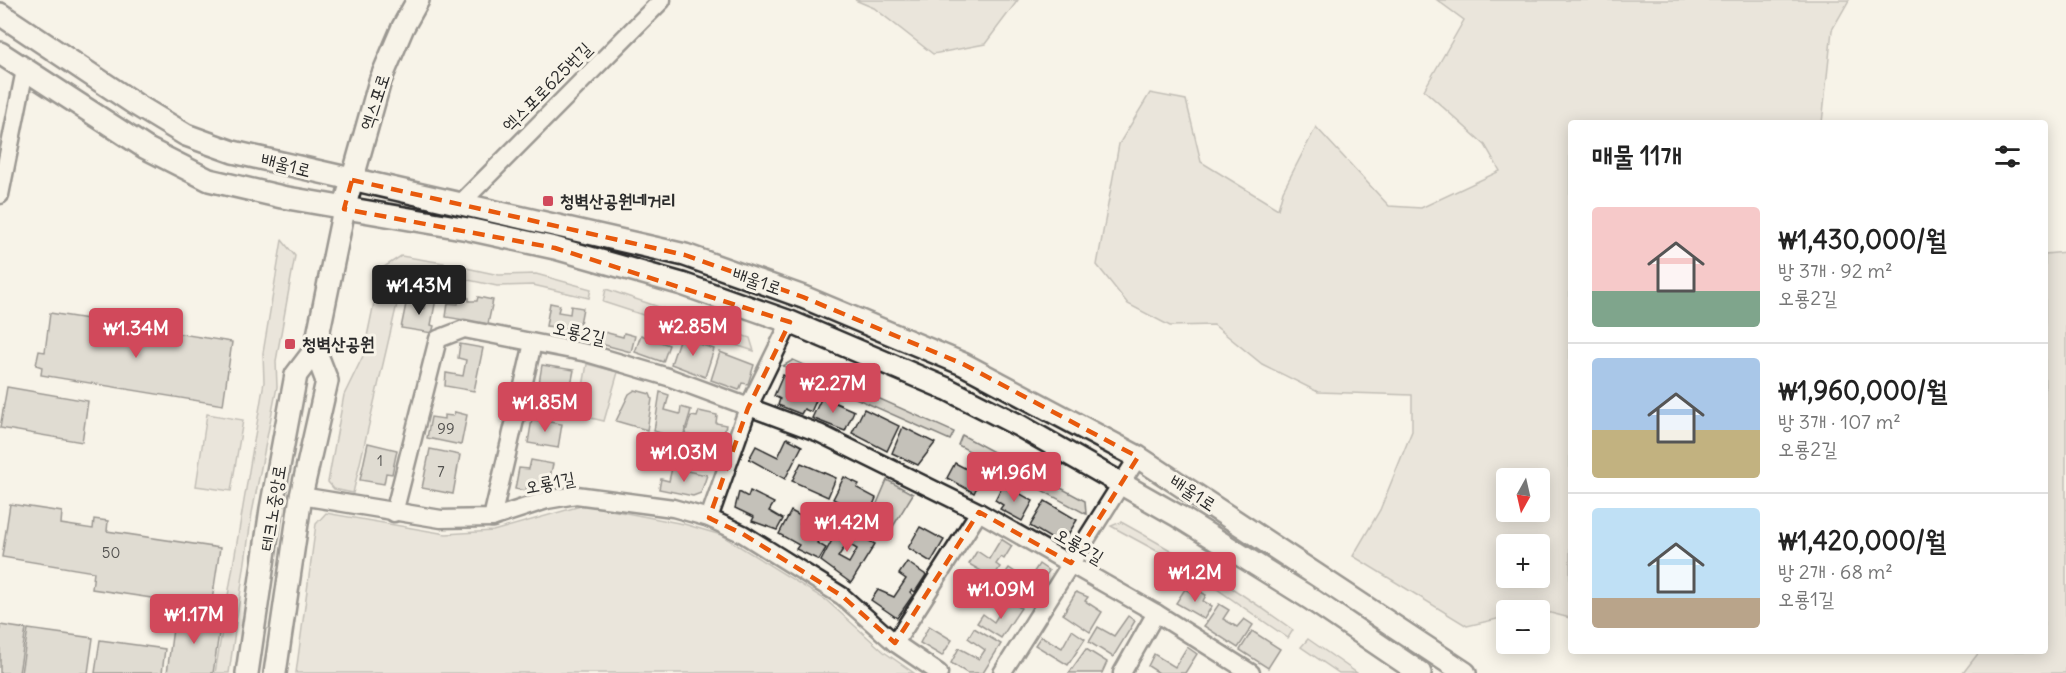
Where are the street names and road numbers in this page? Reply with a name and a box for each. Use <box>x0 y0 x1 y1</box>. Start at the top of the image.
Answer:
street label: 엑스포로625번길 <box>497 37 597 136</box>
street label: 엑스포로 <box>355 71 394 133</box>
street label: 배울1로 <box>259 147 313 182</box>
street label: 배울1로 <box>729 261 785 300</box>
street label: 오룡2길 <box>551 316 608 349</box>
street label: 테크노중앙로 <box>254 463 291 553</box>
street label: 오룡1길 <box>523 466 577 499</box>
street label: 배울1로 <box>1166 469 1221 516</box>
street label: 오룡2길 <box>1050 522 1109 569</box>

